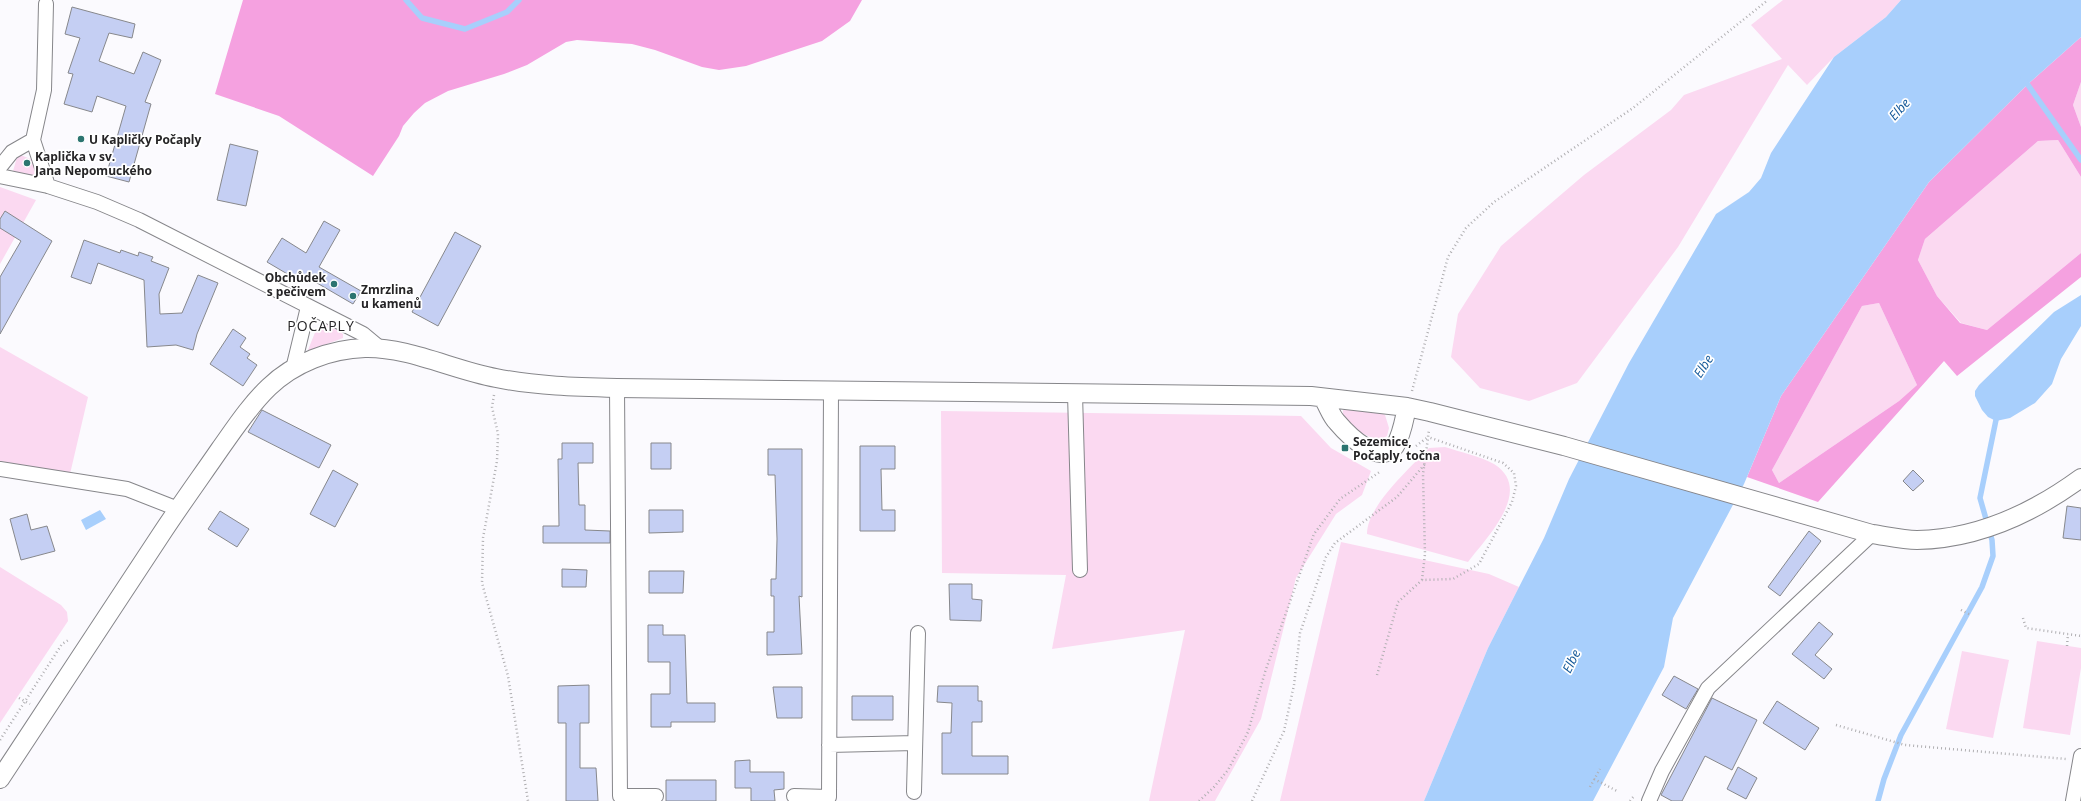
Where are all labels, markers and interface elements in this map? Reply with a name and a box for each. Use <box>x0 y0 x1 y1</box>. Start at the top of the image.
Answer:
water label: Elbe <box>1884 94 1914 124</box>
place label: U Kapličky Počaply <box>89 131 202 148</box>
marker: U Kapličky Počaply <box>76 134 86 144</box>
place label: Kaplička v sv. Jana Nepomuckého <box>34 148 152 179</box>
marker: Kaplička v sv. Jana Nepomuckého <box>22 158 32 168</box>
place label: Obchůdek s pečivem <box>265 269 327 300</box>
marker: Obchůdek s pečivem <box>329 279 339 289</box>
place label: Zmrzlina u kamenů <box>361 281 421 312</box>
marker: Zmrzlina u kamenů <box>348 291 358 301</box>
district label: POČAPLY <box>287 316 355 335</box>
water label: Elbe <box>1689 351 1717 381</box>
place label: Sezemice, Počaply, točna <box>1353 433 1440 464</box>
marker: Sezemice, Počaply, točna <box>1340 443 1350 453</box>
water label: Elbe <box>1558 646 1585 676</box>

